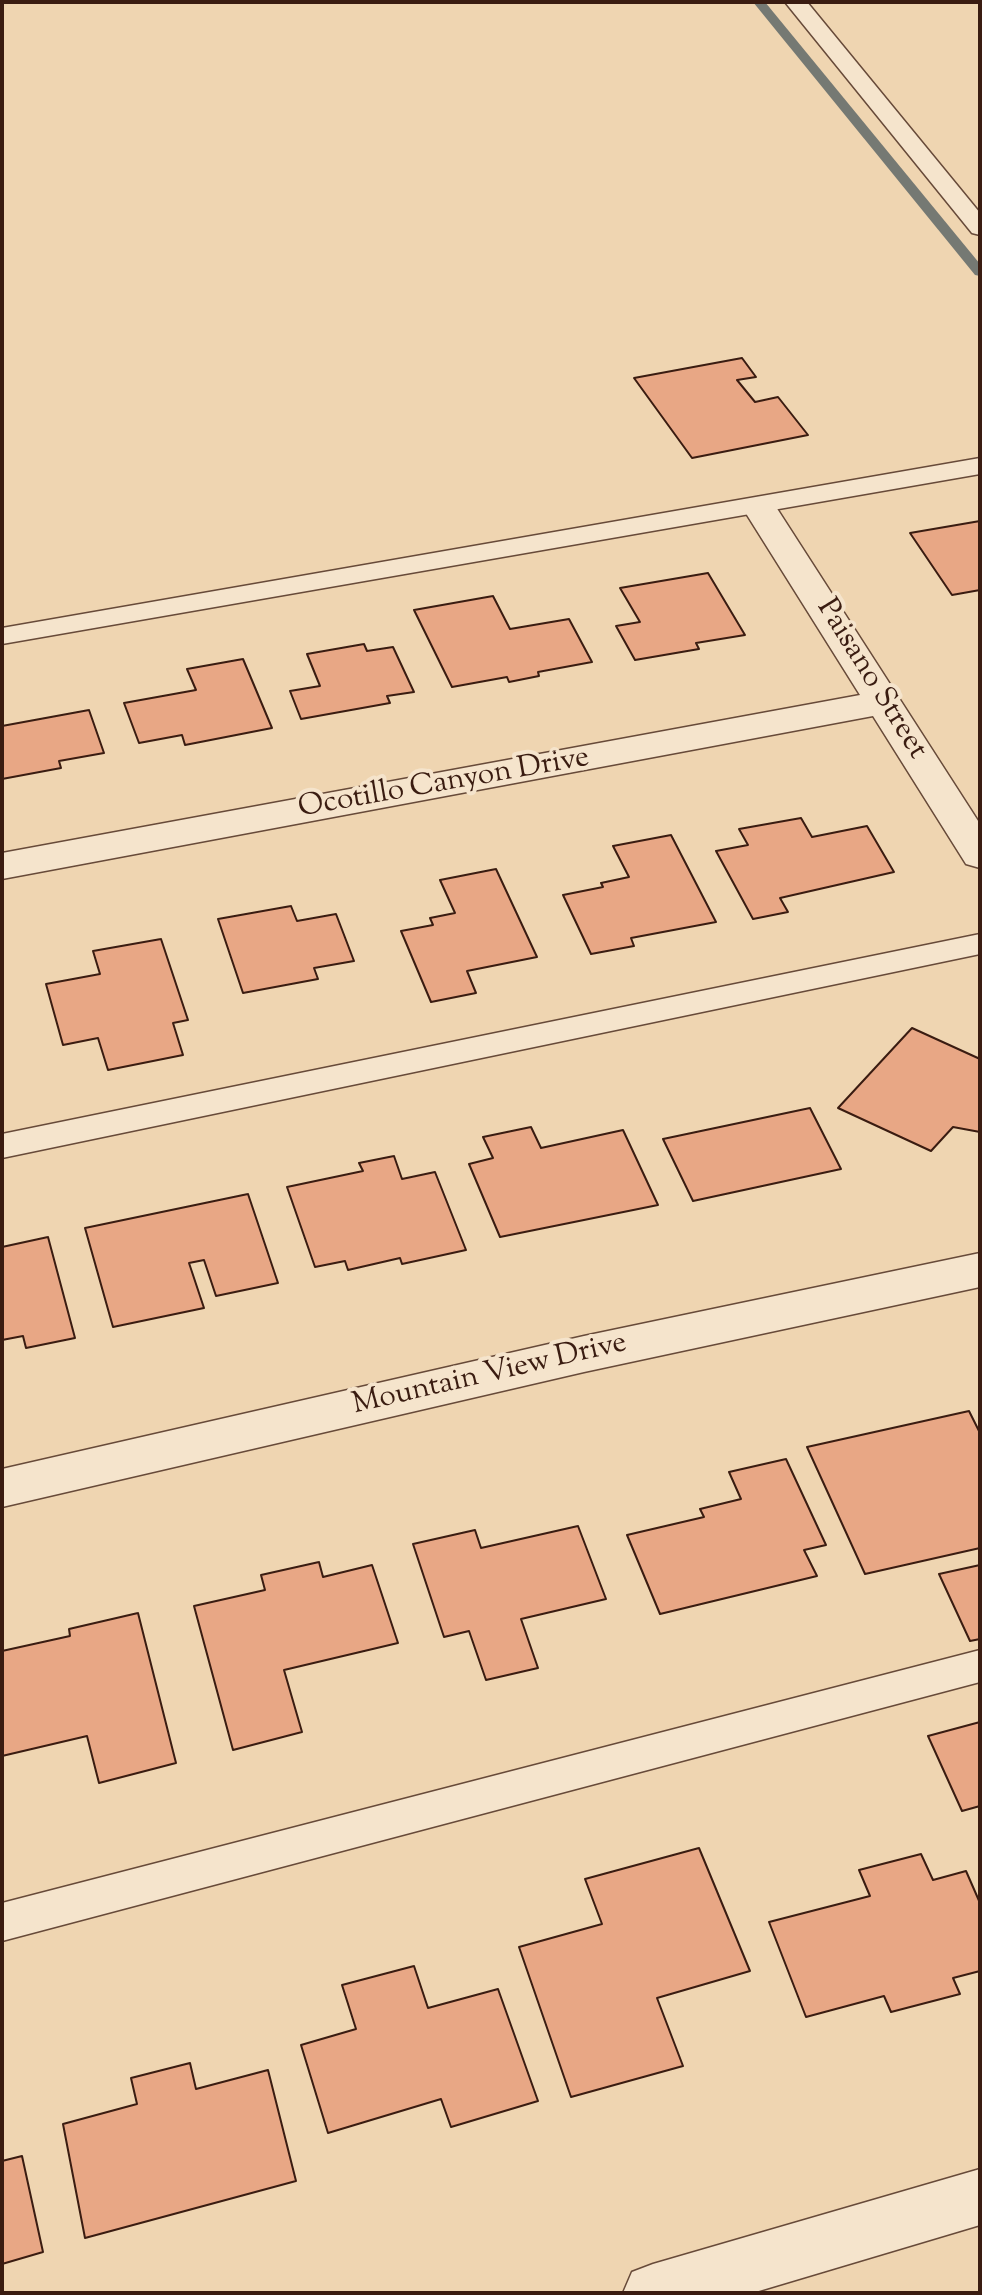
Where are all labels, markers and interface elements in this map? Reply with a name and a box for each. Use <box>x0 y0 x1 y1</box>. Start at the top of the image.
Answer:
street label: Paisano Street <box>806 593 934 767</box>
street label: Ocotillo Canyon Drive <box>296 742 592 828</box>
street label: Mountain View Drive <box>349 1327 631 1425</box>

